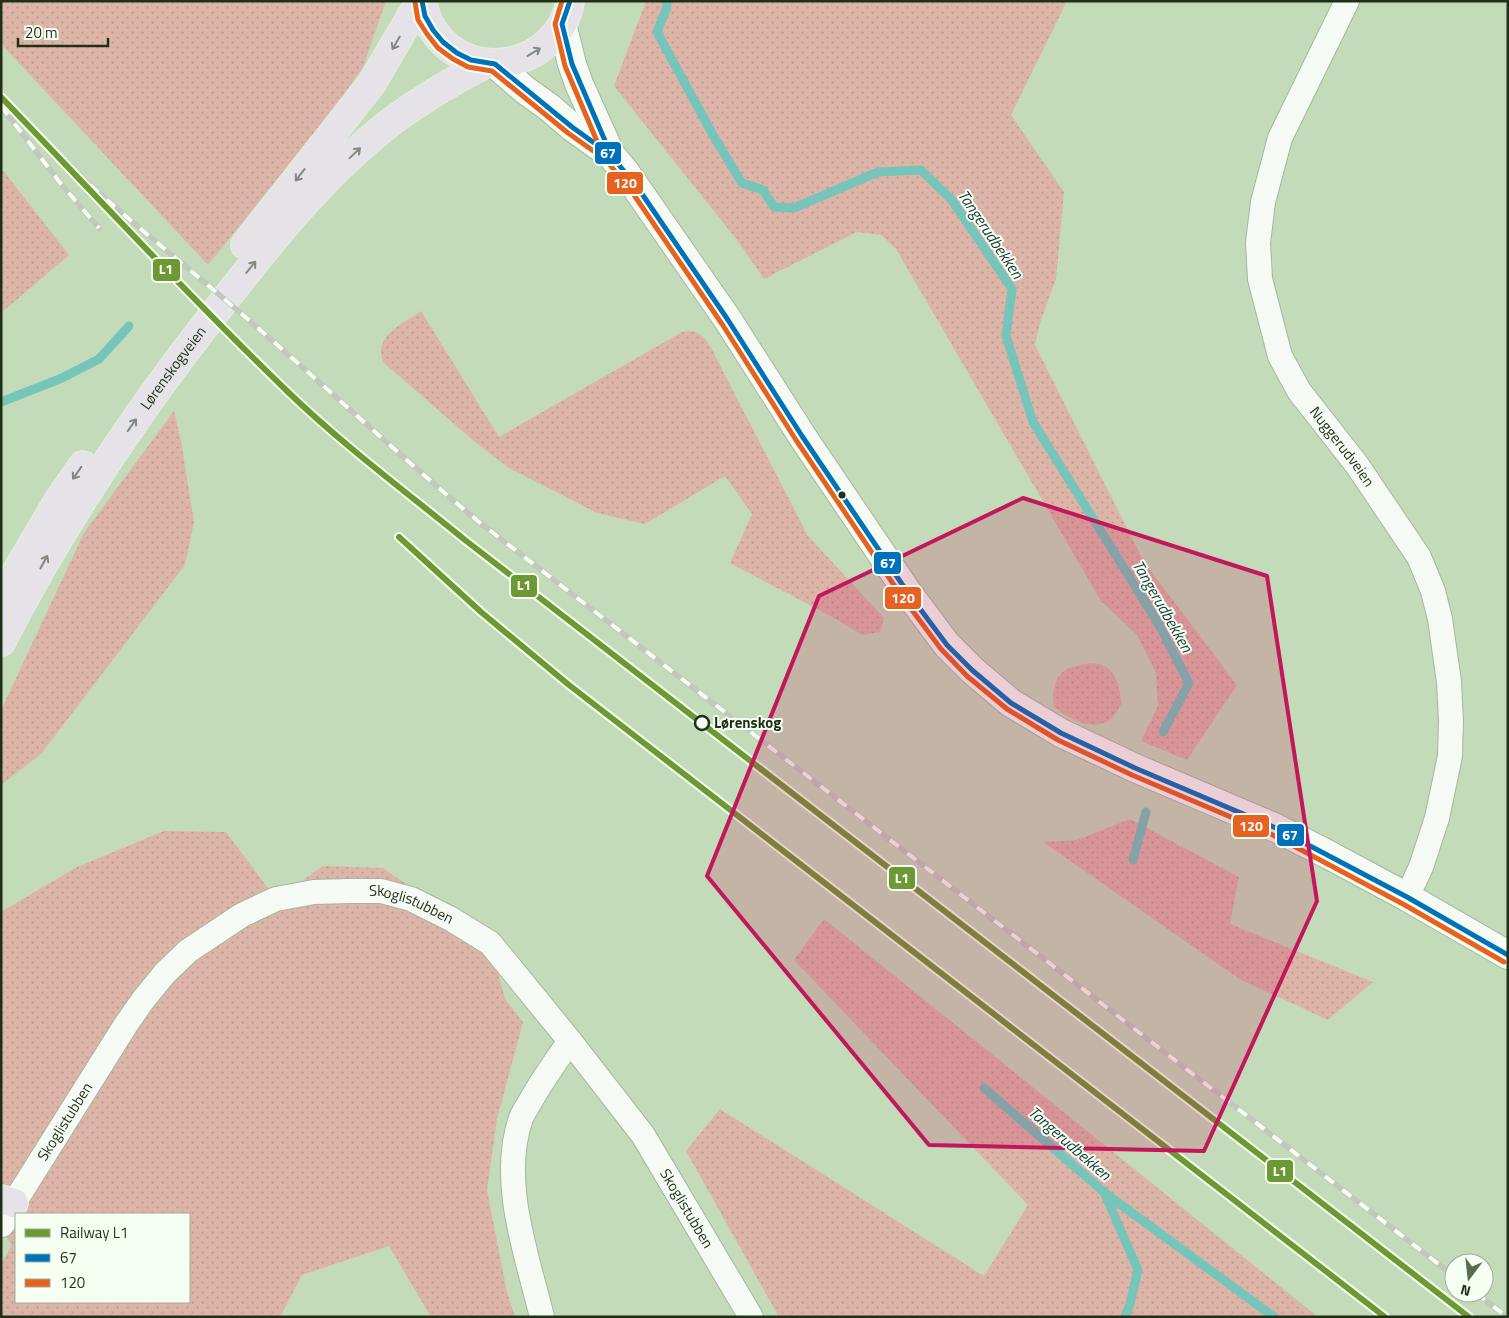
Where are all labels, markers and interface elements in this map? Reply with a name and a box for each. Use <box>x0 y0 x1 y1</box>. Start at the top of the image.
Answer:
scale bar <box>18 15 108 47</box>
text: 20 m <box>25 21 58 44</box>
one-way arrow <box>390 36 400 50</box>
one-way arrow <box>526 47 540 57</box>
line badge: 67 <box>594 141 622 165</box>
text: 67 <box>600 142 616 163</box>
one-way arrow <box>349 147 362 159</box>
one-way arrow <box>295 168 306 181</box>
line badge: 120 <box>606 171 644 195</box>
text: 120 <box>613 172 637 193</box>
water label: Tangerudbekken <box>952 185 1030 284</box>
line badge: L1 <box>152 258 181 282</box>
text: L1 <box>159 258 173 279</box>
one-way arrow <box>245 261 256 274</box>
street label: Lørenskogveien <box>134 321 211 414</box>
street label: Nuggerudveien <box>1304 401 1381 491</box>
one-way arrow <box>127 418 137 432</box>
one-way arrow <box>72 466 82 480</box>
unlabelled marker <box>837 490 847 500</box>
line badge: 67 <box>873 551 902 575</box>
text: 67 <box>880 552 896 573</box>
one-way arrow <box>40 555 50 570</box>
water label: Tangerudbekken <box>1127 555 1200 657</box>
line badge: L1 <box>510 574 538 598</box>
text: L1 <box>517 574 531 595</box>
line badge: 120 <box>884 586 922 610</box>
text: 120 <box>891 587 915 608</box>
place label: Lørenskog <box>714 711 781 734</box>
marker: Lørenskog <box>694 715 710 731</box>
line badge: 120 <box>1232 814 1270 838</box>
text: 120 <box>1239 815 1263 836</box>
line badge: 67 <box>1276 823 1305 847</box>
text: 67 <box>1282 824 1298 845</box>
line badge: L1 <box>888 866 916 890</box>
text: L1 <box>895 867 909 888</box>
street label: Skoglistubben <box>369 879 458 930</box>
street label: Skoglistubben <box>31 1078 98 1165</box>
water label: Tangerudbekken <box>1023 1100 1117 1186</box>
line badge: L1 <box>1266 1159 1294 1183</box>
text: L1 <box>1273 1160 1287 1181</box>
street label: Skoglistubben <box>654 1164 720 1253</box>
legend <box>15 1213 190 1303</box>
text: Railway L1 <box>60 1221 128 1244</box>
text: 67 <box>60 1246 77 1269</box>
north arrow <box>1444 1253 1494 1303</box>
text: 120 <box>60 1271 85 1294</box>
text: N <box>1458 1280 1473 1302</box>

